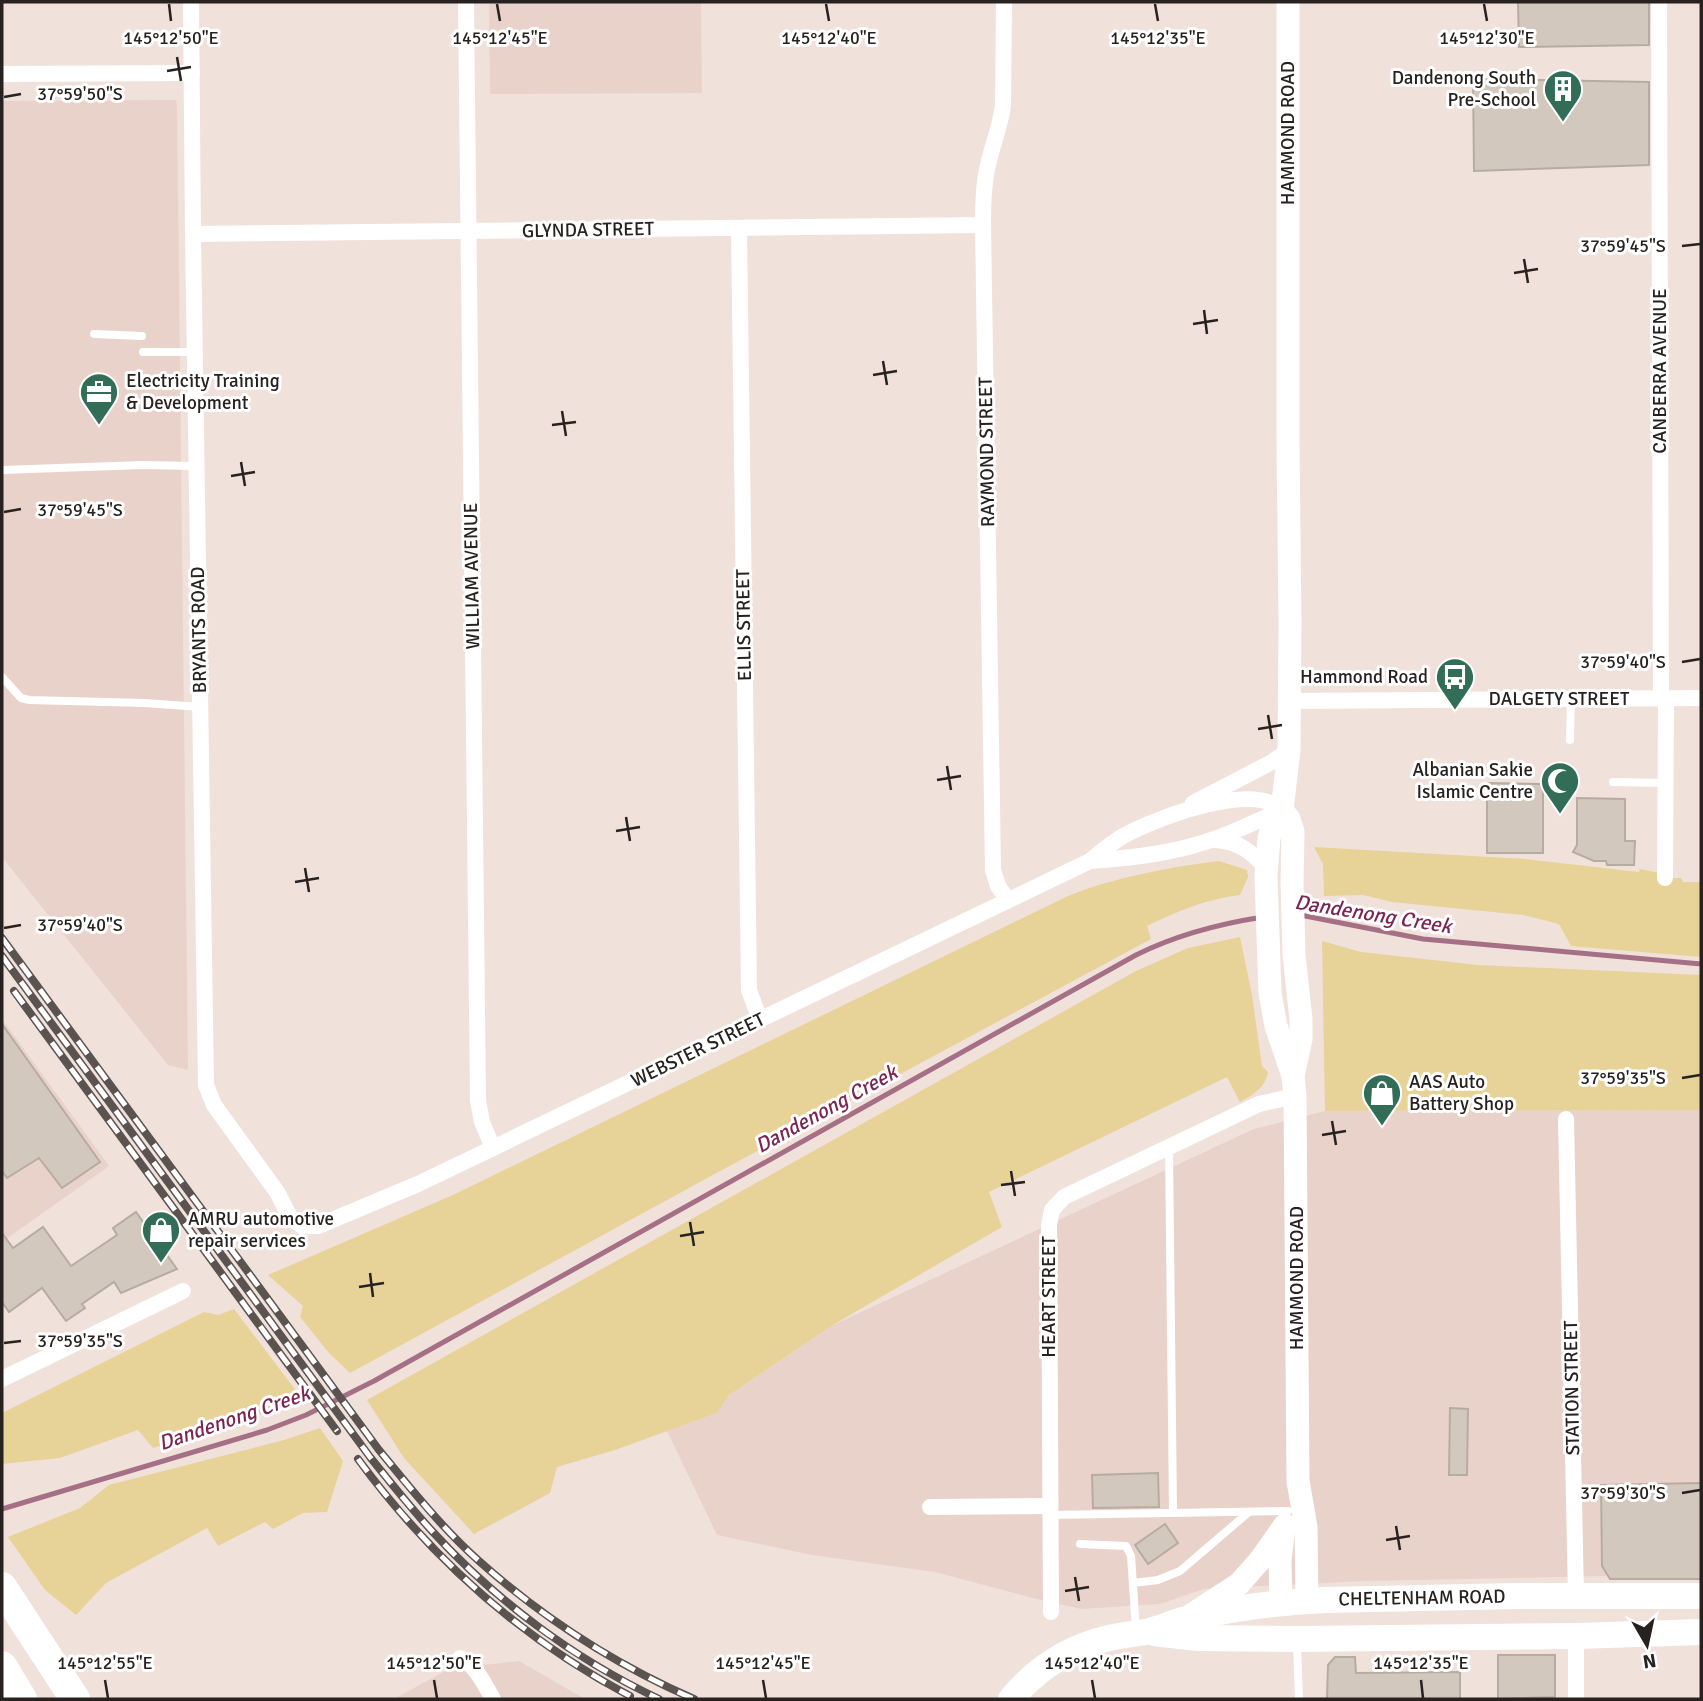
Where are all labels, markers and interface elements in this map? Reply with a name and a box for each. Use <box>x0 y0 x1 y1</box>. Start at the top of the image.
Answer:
text: 145°12'50"E <box>123 27 219 49</box>
text: 145°12'45"E <box>452 27 548 49</box>
text: 145°12'40"E <box>781 27 877 49</box>
text: 145°12'35"E <box>1110 27 1206 49</box>
text: 145°12'30"E <box>1439 27 1535 49</box>
street label: HAMMOND ROAD <box>1276 61 1300 205</box>
place label: Dandenong South Pre-School <box>1392 66 1536 112</box>
building icon: Dandenong South Pre-School <box>1542 68 1584 123</box>
text: 37°59'50"S <box>37 83 123 105</box>
street label: GLYNDA STREET <box>522 217 655 243</box>
text: 37°59'45"S <box>1580 235 1666 257</box>
street label: CANBERRA AVENUE <box>1648 288 1672 454</box>
place label: Electricity Training & Development <box>126 369 280 415</box>
office icon: Electricity Training & Development <box>78 371 120 426</box>
street label: RAYMOND STREET <box>974 376 1000 527</box>
text: 37°59'45"S <box>37 499 123 521</box>
street label: WILLIAM AVENUE <box>459 502 485 650</box>
street label: BRYANTS ROAD <box>186 566 212 694</box>
street label: ELLIS STREET <box>731 568 757 681</box>
text: 37°59'40"S <box>1580 651 1666 673</box>
bus stop icon: Hammond Road <box>1434 656 1476 711</box>
place label: Hammond Road <box>1300 665 1428 689</box>
street label: DALGETY STREET <box>1489 687 1630 711</box>
place label: Albanian Sakie Islamic Centre <box>1412 758 1533 804</box>
mosque icon: Albanian Sakie Islamic Centre <box>1539 760 1581 815</box>
water label: Dandenong Creek <box>1293 889 1456 940</box>
text: 37°59'40"S <box>37 914 123 936</box>
street label: WEBSTER STREET <box>627 1007 769 1093</box>
water label: Dandenong Creek <box>750 1058 904 1159</box>
text: 37°59'35"S <box>1580 1067 1666 1089</box>
place label: AAS Auto Battery Shop <box>1409 1070 1514 1116</box>
shop icon: AAS Auto Battery Shop <box>1361 1072 1403 1127</box>
street label: HAMMOND ROAD <box>1285 1206 1309 1350</box>
place label: AMRU automotive repair services <box>188 1207 334 1253</box>
shop icon: AMRU automotive repair services <box>140 1209 182 1264</box>
street label: HEART STREET <box>1037 1236 1061 1358</box>
street label: STATION STREET <box>1559 1320 1585 1456</box>
text: 37°59'35"S <box>37 1330 123 1352</box>
water label: Dandenong Creek <box>155 1379 315 1456</box>
text: 37°59'30"S <box>1580 1482 1666 1504</box>
street label: CHELTENHAM ROAD <box>1338 1585 1506 1611</box>
north arrow <box>1612 1610 1682 1680</box>
text: N <box>1641 1648 1658 1674</box>
text: 145°12'55"E <box>57 1652 153 1674</box>
text: 145°12'50"E <box>386 1652 482 1674</box>
text: 145°12'45"E <box>715 1652 811 1674</box>
text: 145°12'40"E <box>1044 1652 1140 1674</box>
text: 145°12'35"E <box>1373 1652 1469 1674</box>

